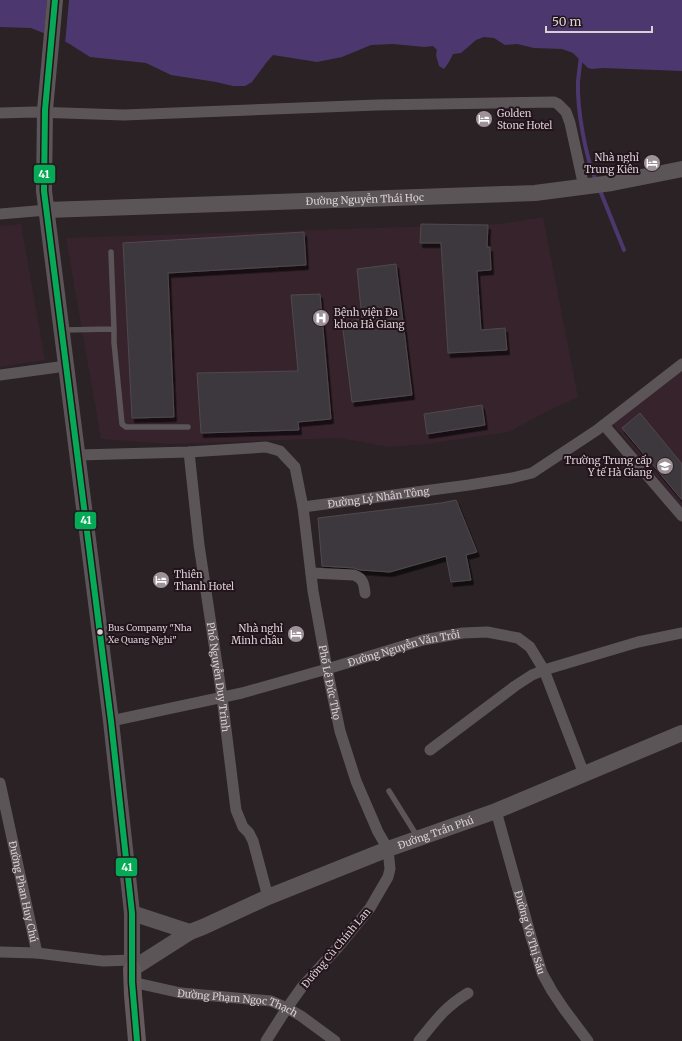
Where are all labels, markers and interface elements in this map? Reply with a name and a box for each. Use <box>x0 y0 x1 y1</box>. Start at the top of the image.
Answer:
scale bar <box>546 8 652 34</box>
text: 50 m <box>552 14 581 29</box>
place label: Golden Stone Hotel <box>497 107 552 132</box>
hotel icon: Golden Stone Hotel <box>474 109 494 129</box>
place label: Nhà nghỉ Trung Kiên <box>584 151 639 176</box>
hotel icon: Nhà nghỉ Trung Kiên <box>642 153 662 173</box>
line badge: 41 <box>33 164 56 184</box>
text: 41 <box>38 167 50 181</box>
street label: Đường Nguyễn Thái Học <box>305 190 424 207</box>
place label: Bệnh viện Đa khoa Hà Giang <box>334 306 405 331</box>
hospital icon: Bệnh viện Đa khoa Hà Giang <box>311 308 331 328</box>
place label: Trường Trung cấp Y tế Hà Giang <box>564 454 652 479</box>
school or university icon: Trường Trung cấp Y tế Hà Giang <box>655 456 675 476</box>
street label: Đường Lý Nhân Tông <box>327 484 430 510</box>
line badge: 41 <box>74 511 97 530</box>
text: 41 <box>80 513 92 527</box>
place label: Thiên Thanh Hotel <box>174 568 234 593</box>
hotel icon: Thiên Thanh Hotel <box>151 570 171 590</box>
street label: Phố Nguyễn Duy Trinh <box>204 621 233 733</box>
place label: Bus Company "Nha Xe Quang Nghi" <box>108 622 192 645</box>
place label: Nhà nghỉ Minh châu <box>231 622 283 647</box>
hotel icon: Nhà nghỉ Minh châu <box>286 624 306 644</box>
marker: Bus Company "Nha Xe Quang Nghi" <box>95 627 105 637</box>
street label: Đường Nguyễn Văn Trỗi <box>346 627 461 669</box>
street label: Phố Lê Đức Thọ <box>316 644 344 721</box>
street label: Đường Trần Phú <box>396 813 475 852</box>
street label: Đường Phan Huy Chú <box>6 839 41 943</box>
line badge: 41 <box>115 857 138 877</box>
text: 41 <box>121 860 133 874</box>
street label: Đường Võ Thị Sáu <box>512 889 548 976</box>
street label: Đường Cù Chính Lan <box>299 905 373 991</box>
street label: Đường Phạm Ngọc Thạch <box>177 986 301 1020</box>

